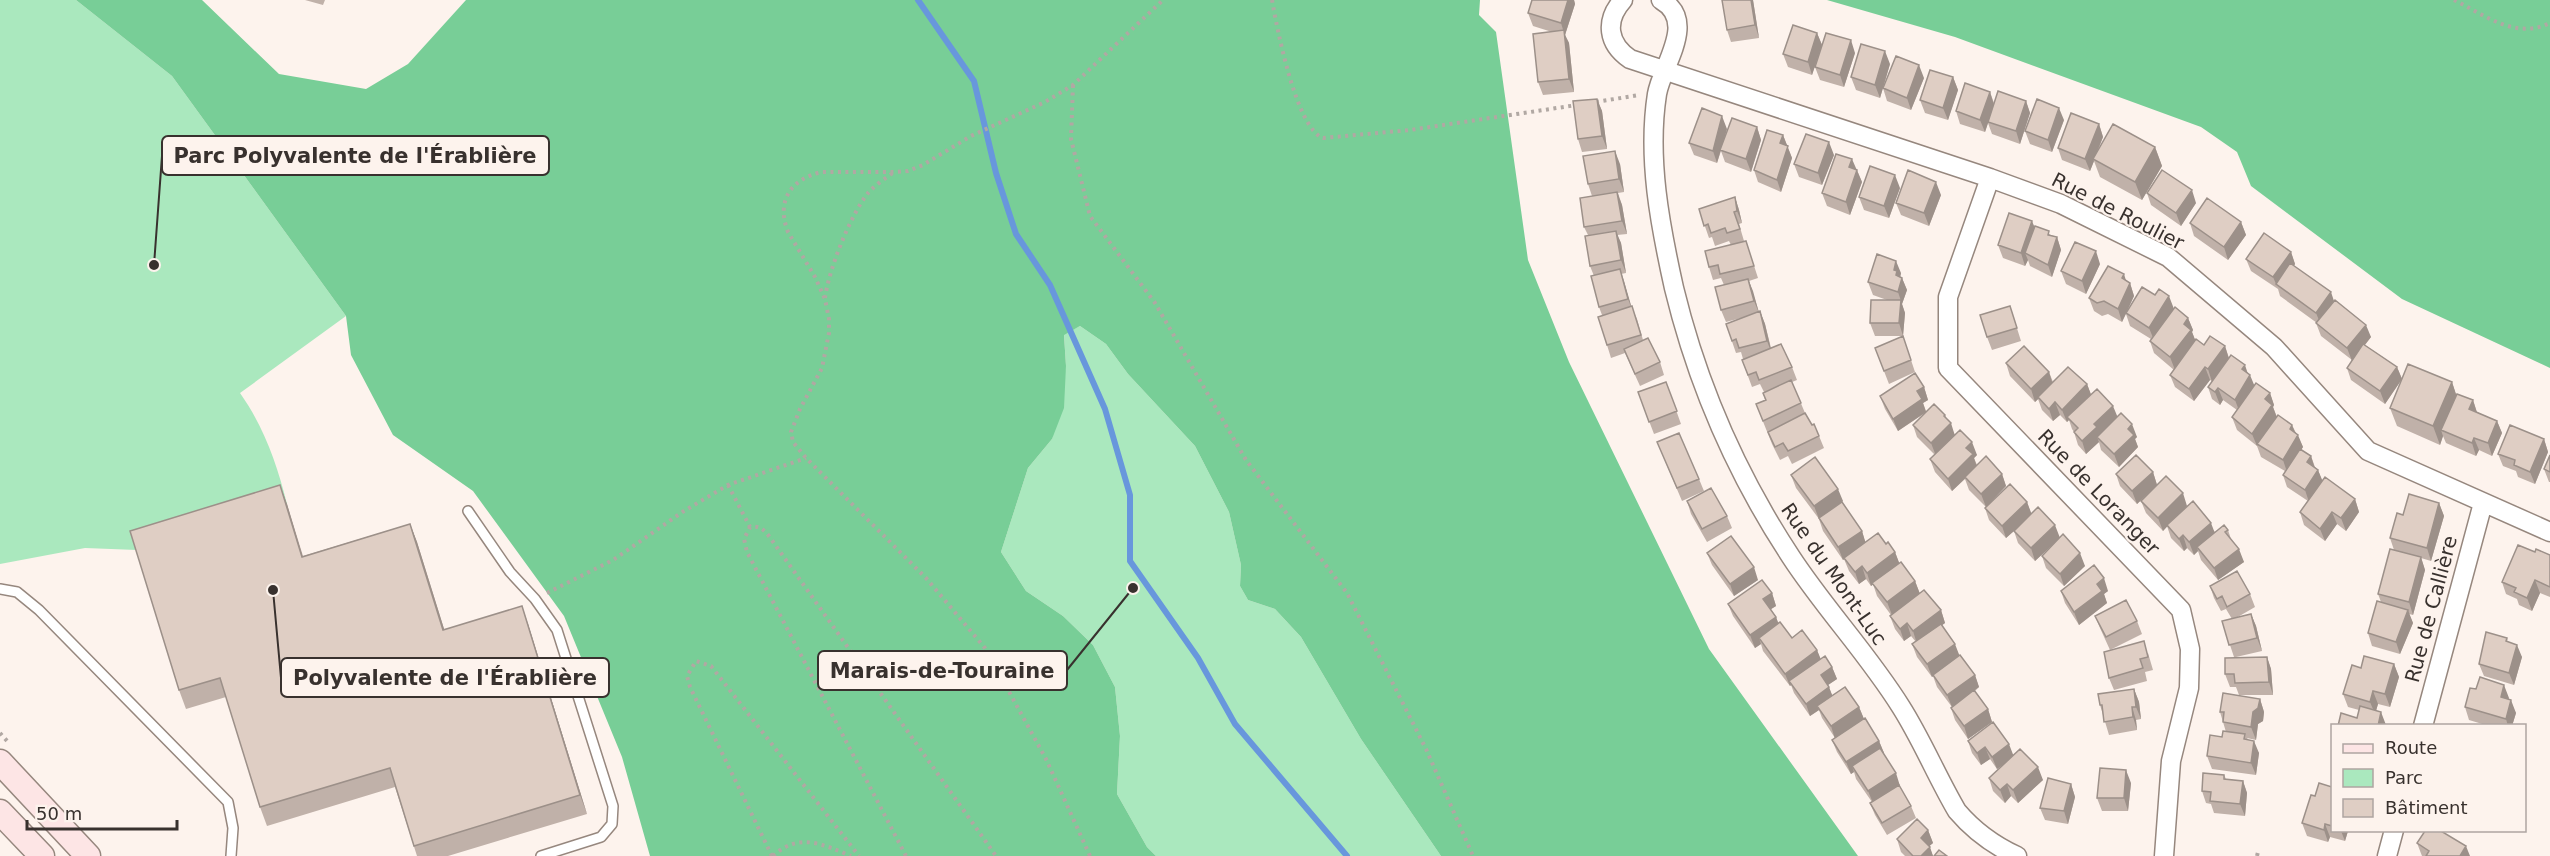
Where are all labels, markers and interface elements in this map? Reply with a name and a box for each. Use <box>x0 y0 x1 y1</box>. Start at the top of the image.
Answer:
callout: Parc Polyvalente de l'Érablière <box>162 136 549 175</box>
text: Parc Polyvalente de l'Érablière <box>173 143 537 168</box>
street label: Rue de Roulier <box>2048 167 2189 255</box>
street label: Rue de Loranger <box>2033 424 2166 560</box>
street label: Rue du Mont-Luc <box>1776 498 1892 650</box>
street label: Rue de Callière <box>2400 533 2462 685</box>
callout: Marais-de-Touraine <box>818 651 1067 690</box>
callout: Polyvalente de l'Érablière <box>281 658 609 697</box>
text: Marais-de-Touraine <box>830 659 1054 683</box>
text: Polyvalente de l'Érablière <box>293 665 597 690</box>
legend <box>2331 724 2526 832</box>
text: Route <box>2385 737 2437 758</box>
text: Parc <box>2385 767 2423 788</box>
scale bar <box>27 793 177 831</box>
text: Bâtiment <box>2385 797 2468 818</box>
text: 50 m <box>36 803 82 824</box>

